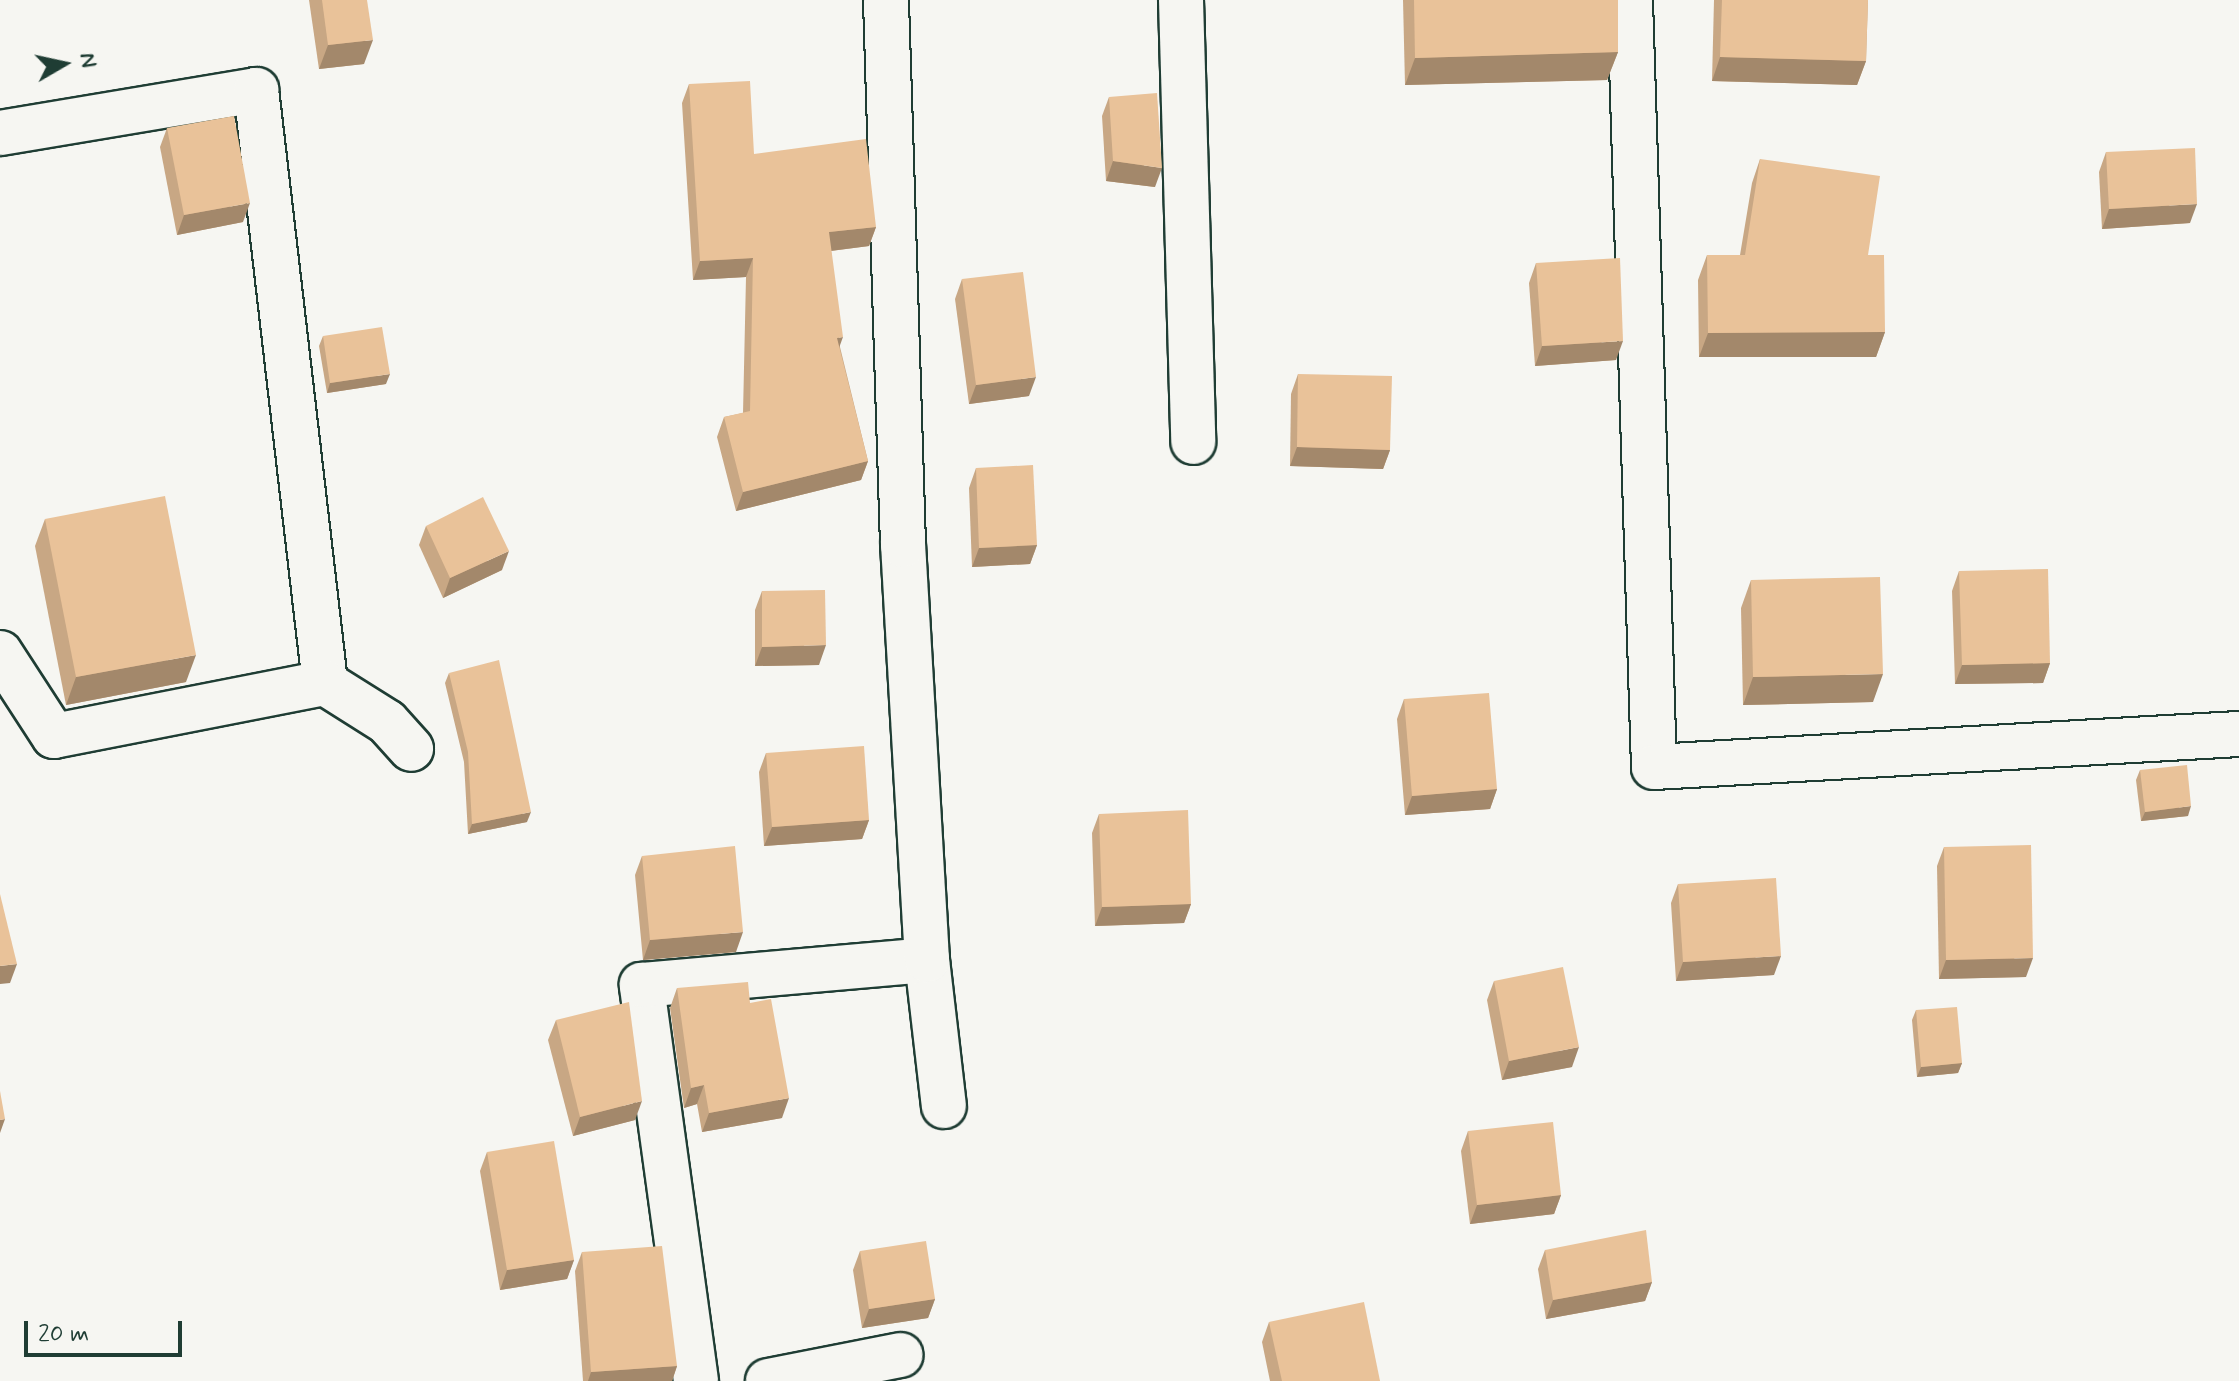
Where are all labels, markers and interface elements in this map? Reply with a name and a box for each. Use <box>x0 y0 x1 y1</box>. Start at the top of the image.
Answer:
north arrow <box>24 24 104 104</box>
text: N <box>73 51 103 70</box>
scale bar <box>28 1305 186 1355</box>
text: 20 m <box>38 1319 89 1350</box>

